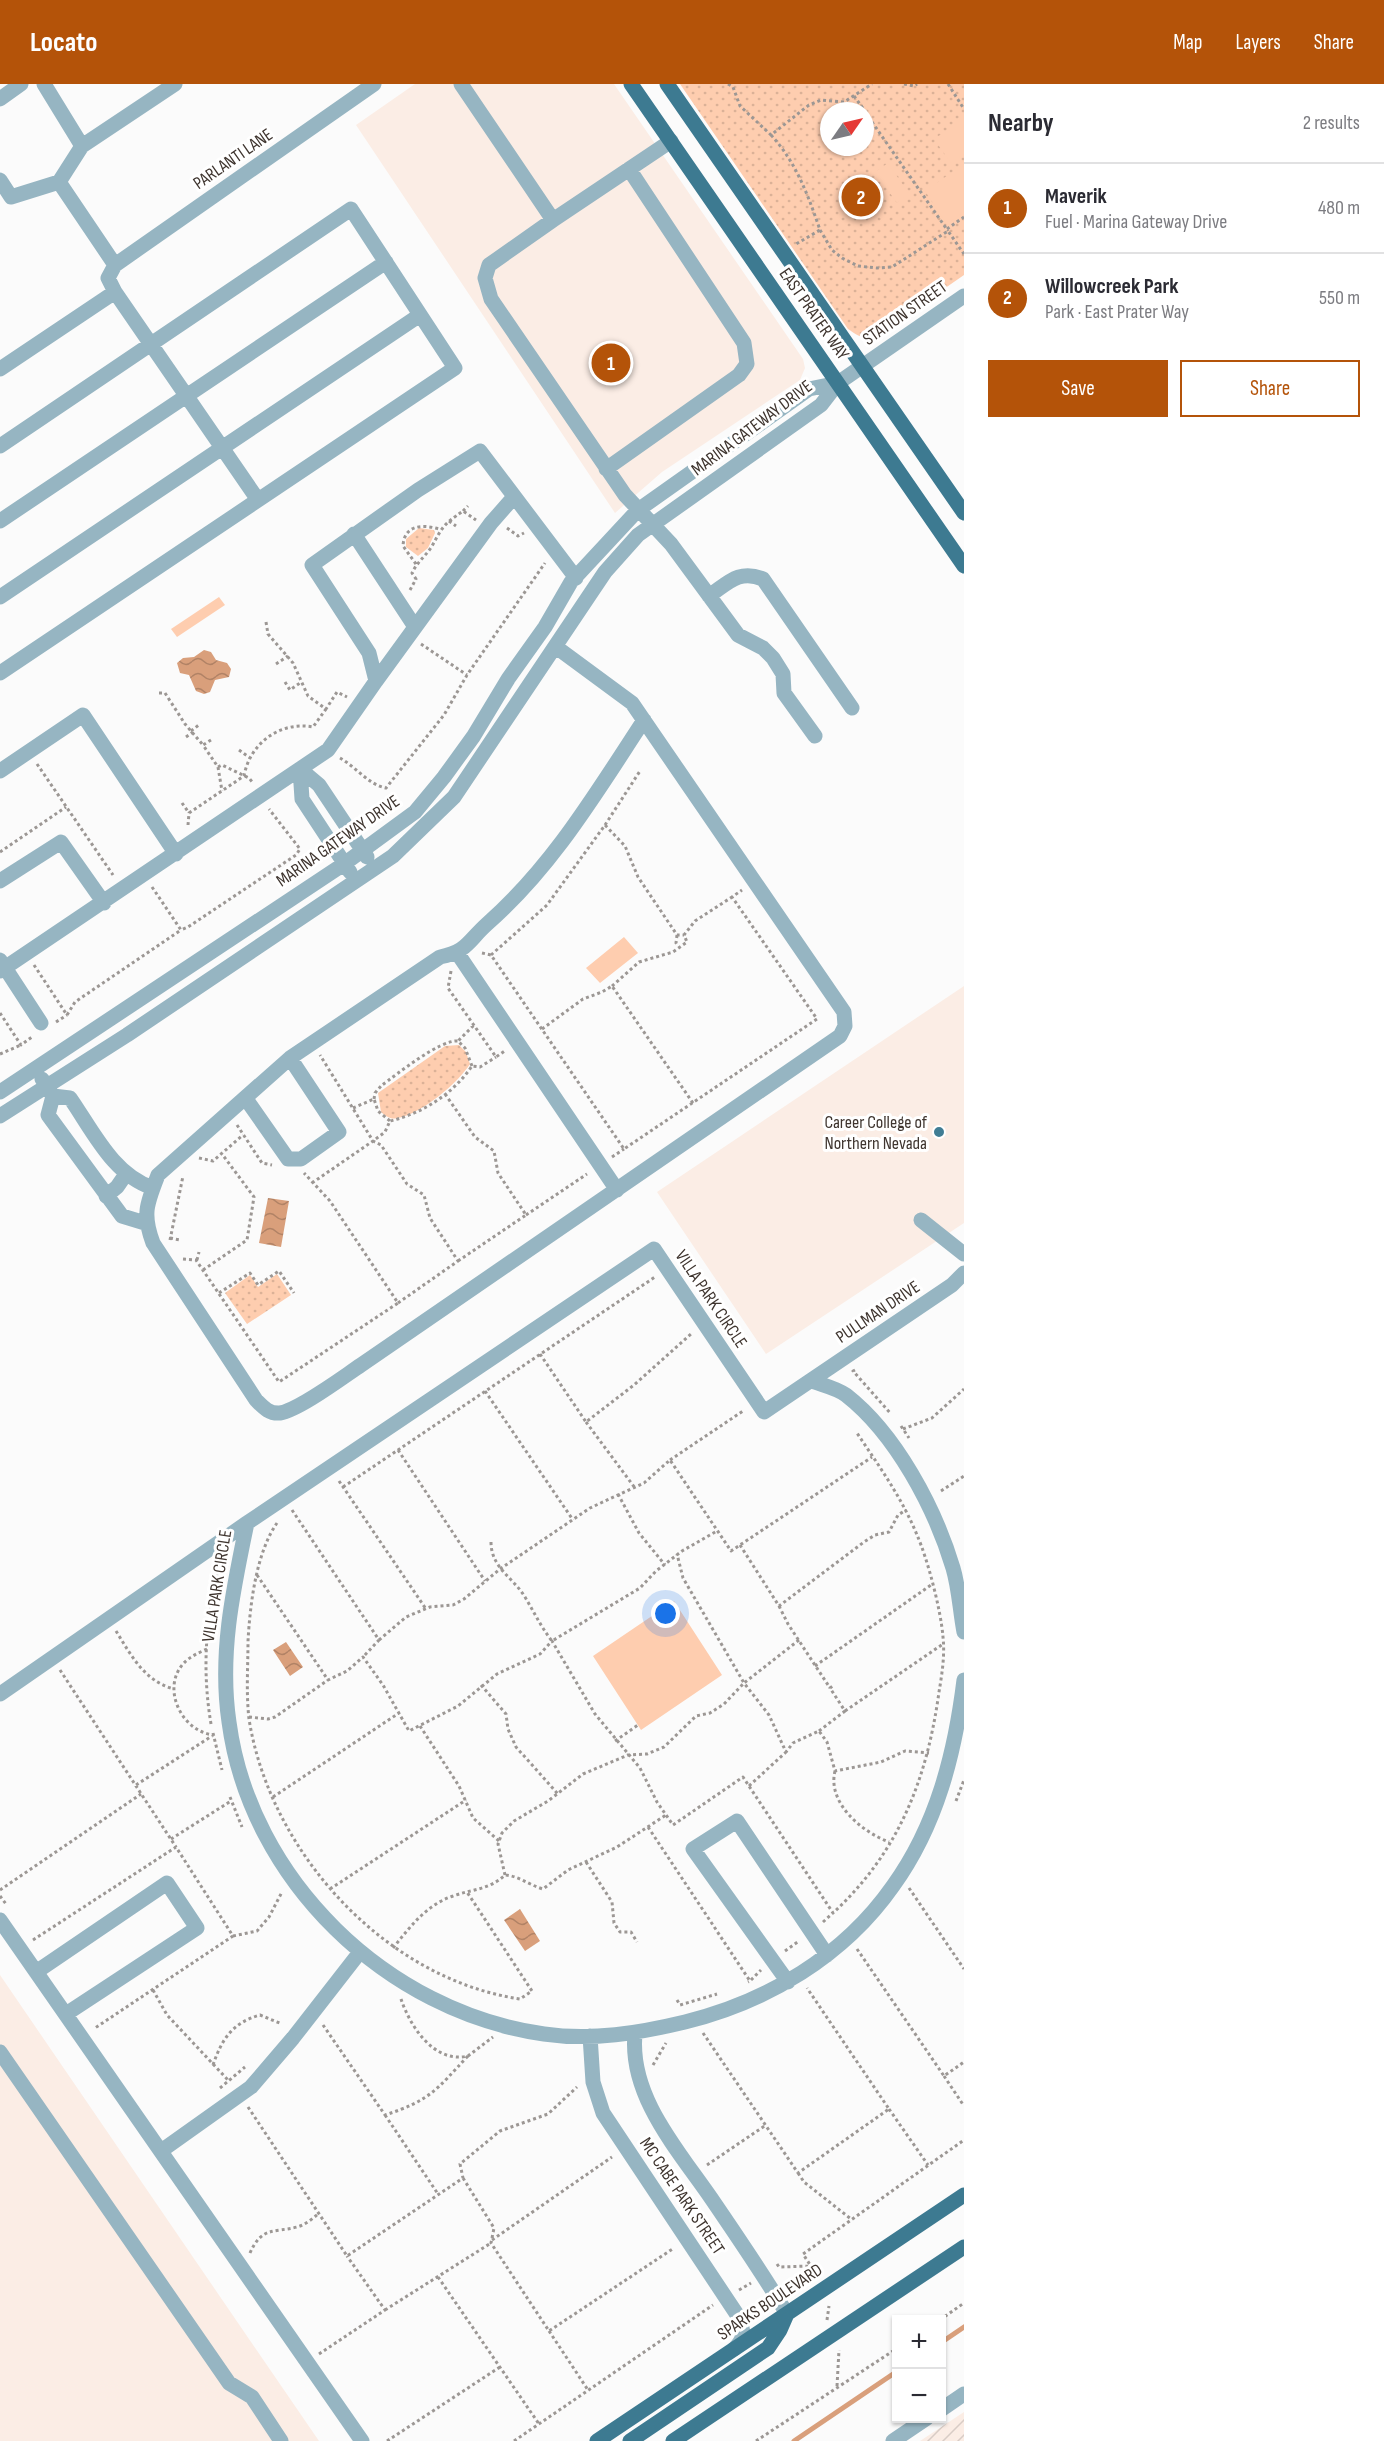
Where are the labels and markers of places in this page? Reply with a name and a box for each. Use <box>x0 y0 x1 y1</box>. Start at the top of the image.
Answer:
pin: 2 <box>842 174 880 220</box>
pin: 1 <box>592 340 630 386</box>
place label: Career College of Northern Nevada <box>824 1112 928 1154</box>
marker: Career College of Northern Nevada <box>932 1125 946 1139</box>

